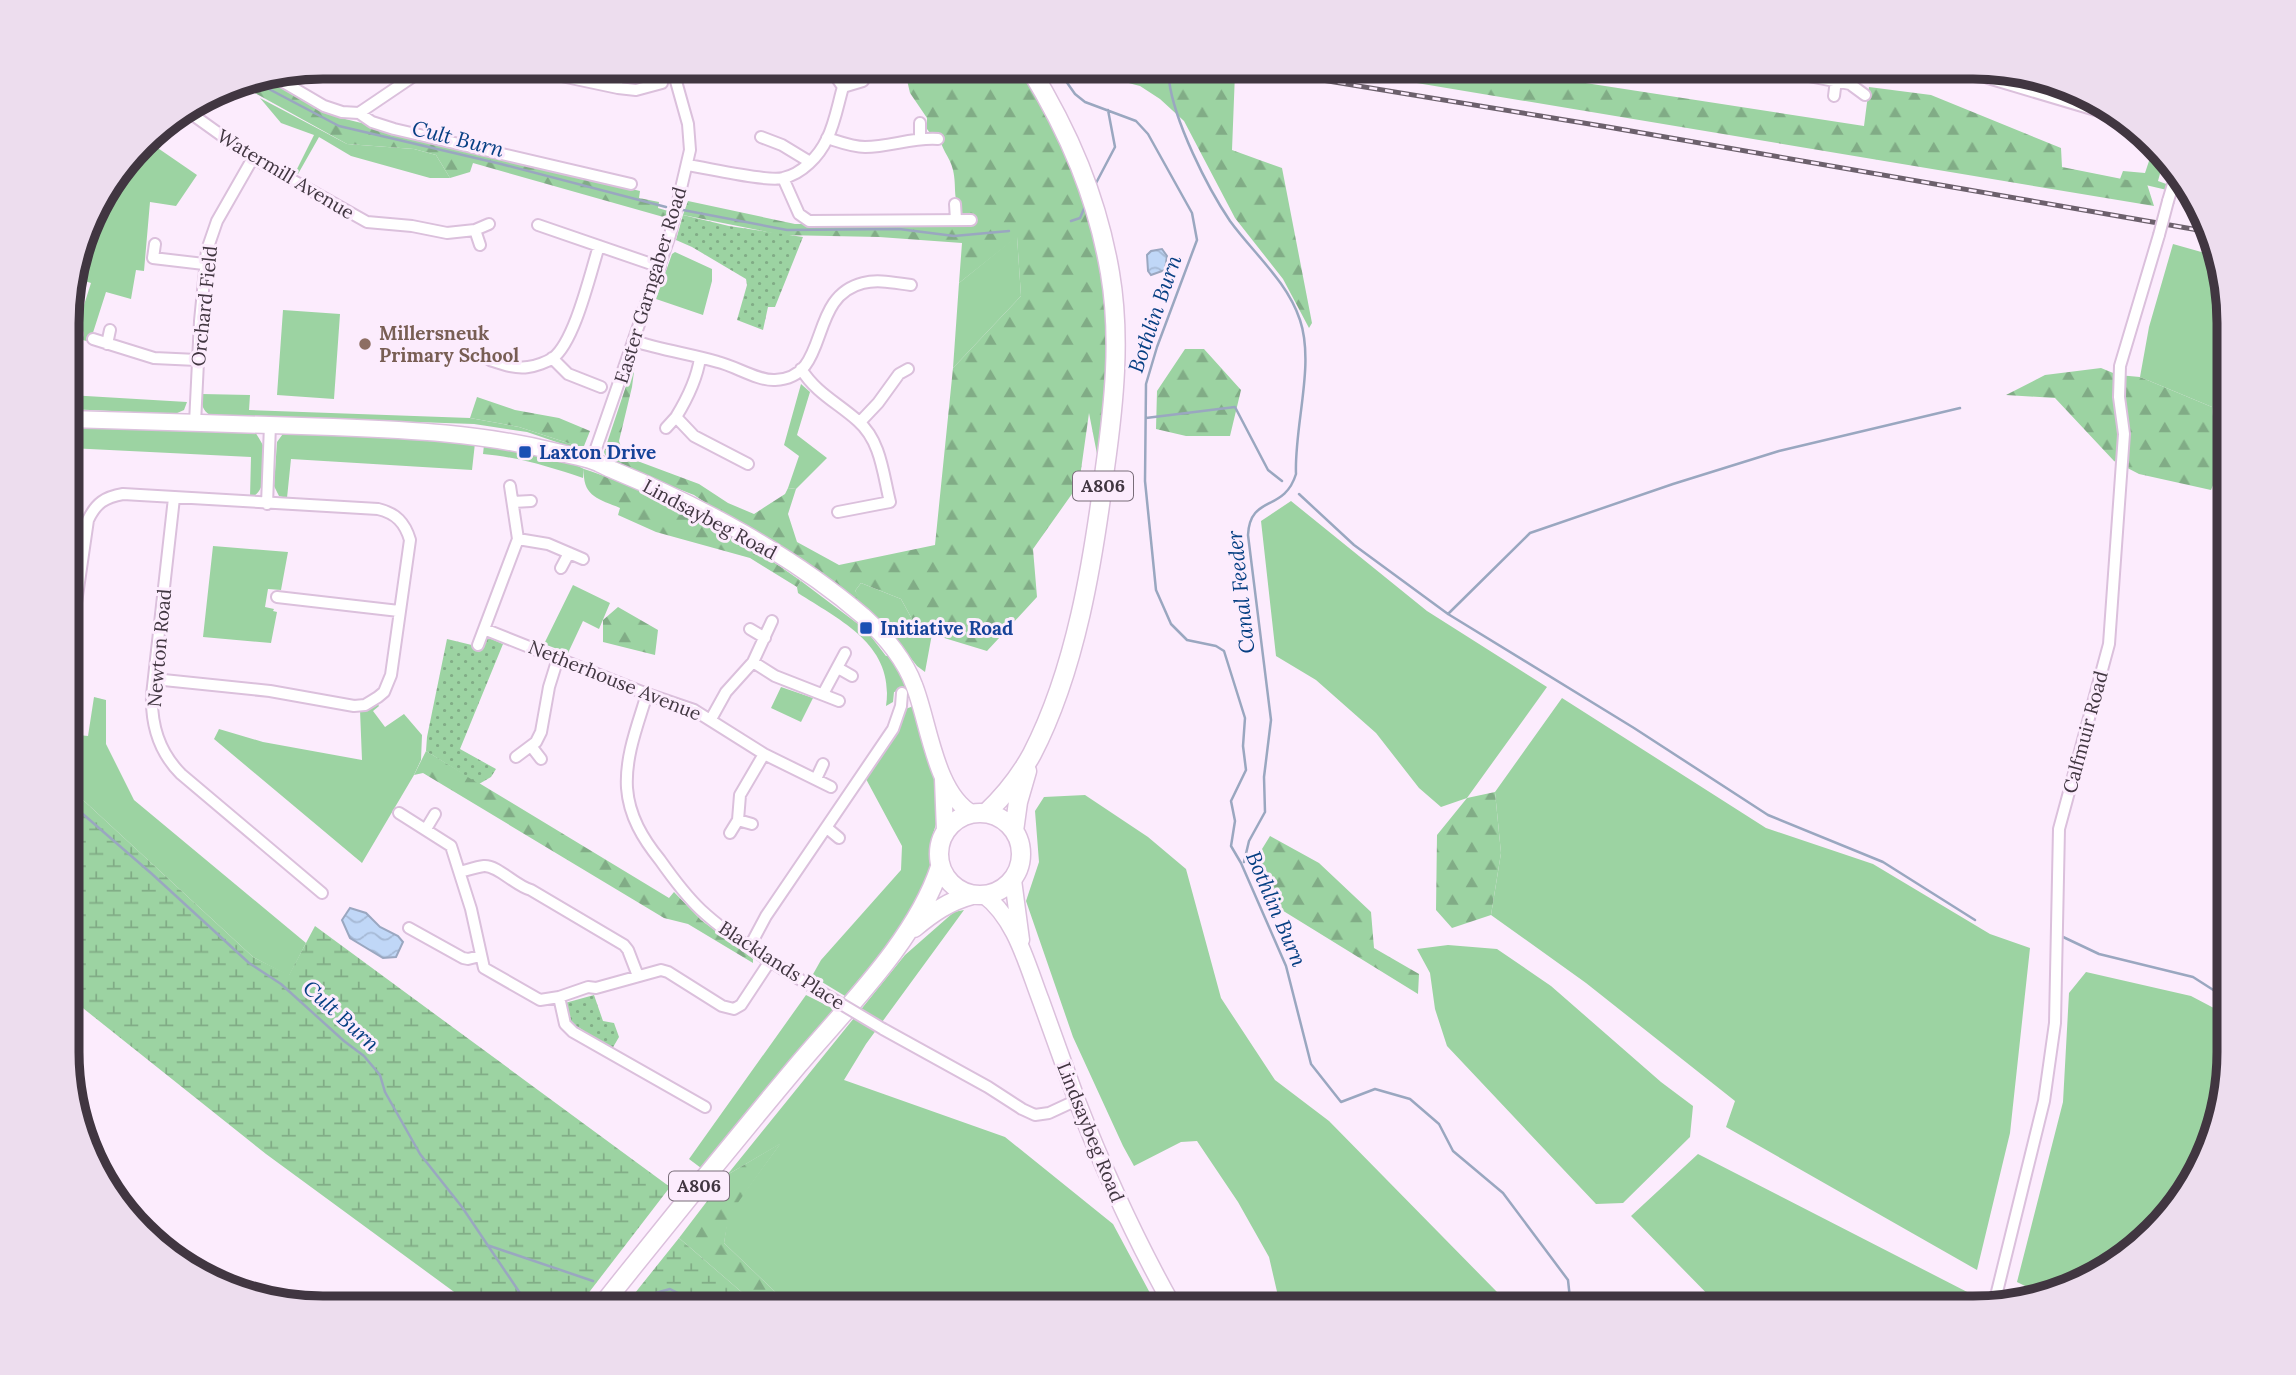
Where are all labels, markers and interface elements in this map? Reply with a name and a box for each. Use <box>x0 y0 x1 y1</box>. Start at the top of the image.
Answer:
water label: Cult Burn <box>409 114 507 163</box>
street label: Watermill Avenue <box>213 124 359 224</box>
street label: Easter Garngaber Road <box>609 184 691 386</box>
street label: Orchard Field <box>186 244 222 368</box>
water label: Bothlin Burn <box>1122 251 1187 376</box>
place label: Millersneuk Primary School <box>379 321 519 367</box>
marker: Millersneuk Primary School <box>357 336 373 352</box>
place label: Laxton Drive <box>539 440 656 464</box>
marker: Laxton Drive <box>517 444 533 460</box>
road number: A806 <box>1073 472 1133 500</box>
street label: Lindsaybeg Road <box>639 474 781 564</box>
water label: Canal Feeder <box>1221 529 1260 655</box>
street label: Newton Road <box>142 588 176 708</box>
place label: Initiative Road <box>880 616 1013 640</box>
marker: Initiative Road <box>858 620 874 636</box>
street label: Netherhouse Avenue <box>525 634 705 726</box>
street label: Calfmuir Road <box>2057 668 2113 796</box>
water label: Bothlin Burn <box>1240 847 1313 971</box>
street label: Blacklands Place <box>715 915 849 1015</box>
water label: Cult Burn <box>297 974 385 1057</box>
street label: Lindsaybeg Road <box>1052 1059 1130 1205</box>
road number: A806 <box>669 1171 729 1200</box>

